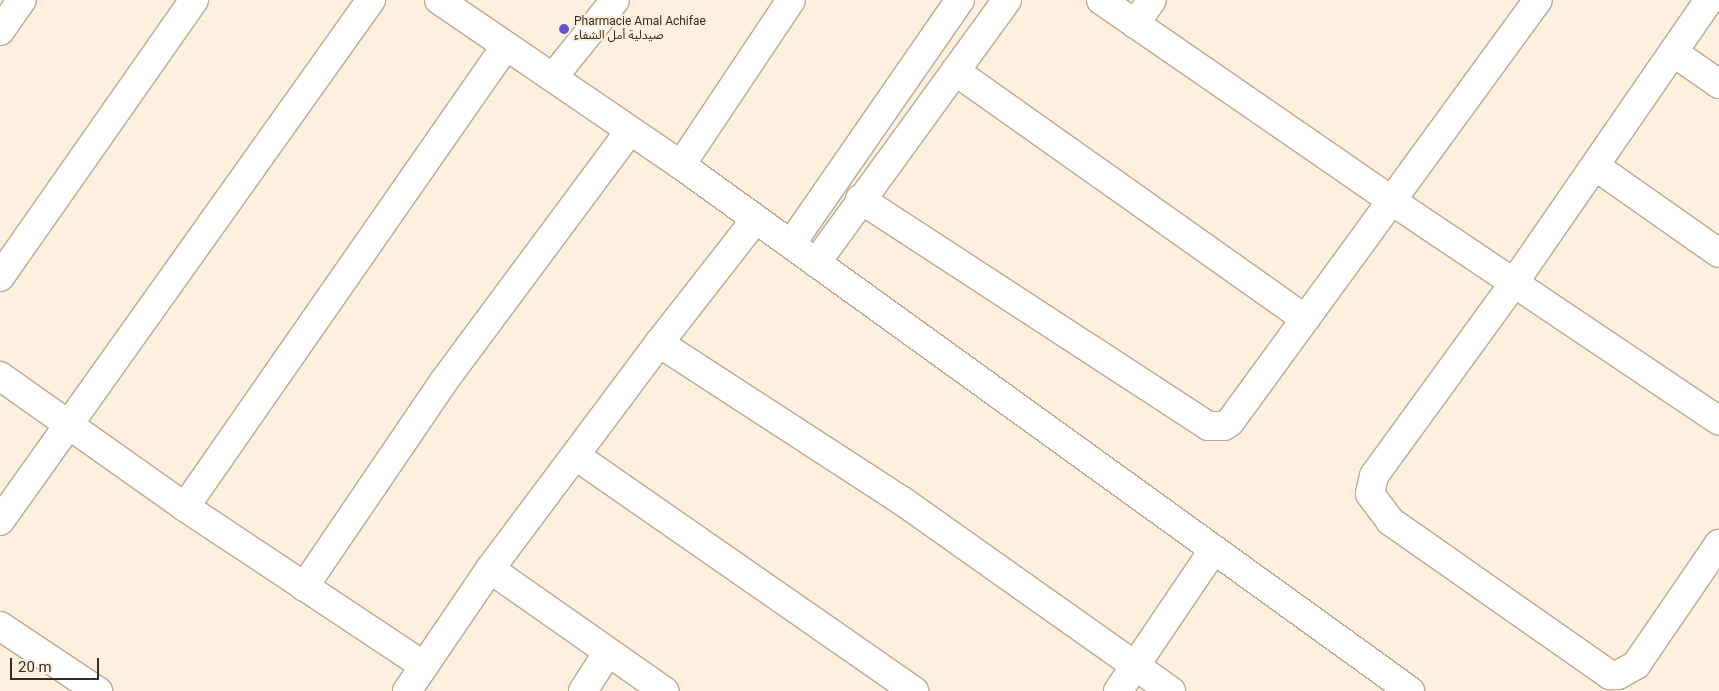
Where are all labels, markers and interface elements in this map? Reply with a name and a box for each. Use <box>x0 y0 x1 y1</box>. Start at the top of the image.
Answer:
place label: Pharmacie Amal Achifae صيدلية أمل الشفاء <box>574 15 706 43</box>
marker: Pharmacie Amal Achifae صيدلية أمل الشفاء <box>558 23 570 35</box>
scale bar <box>12 648 101 680</box>
text: 20 m <box>18 658 52 676</box>

